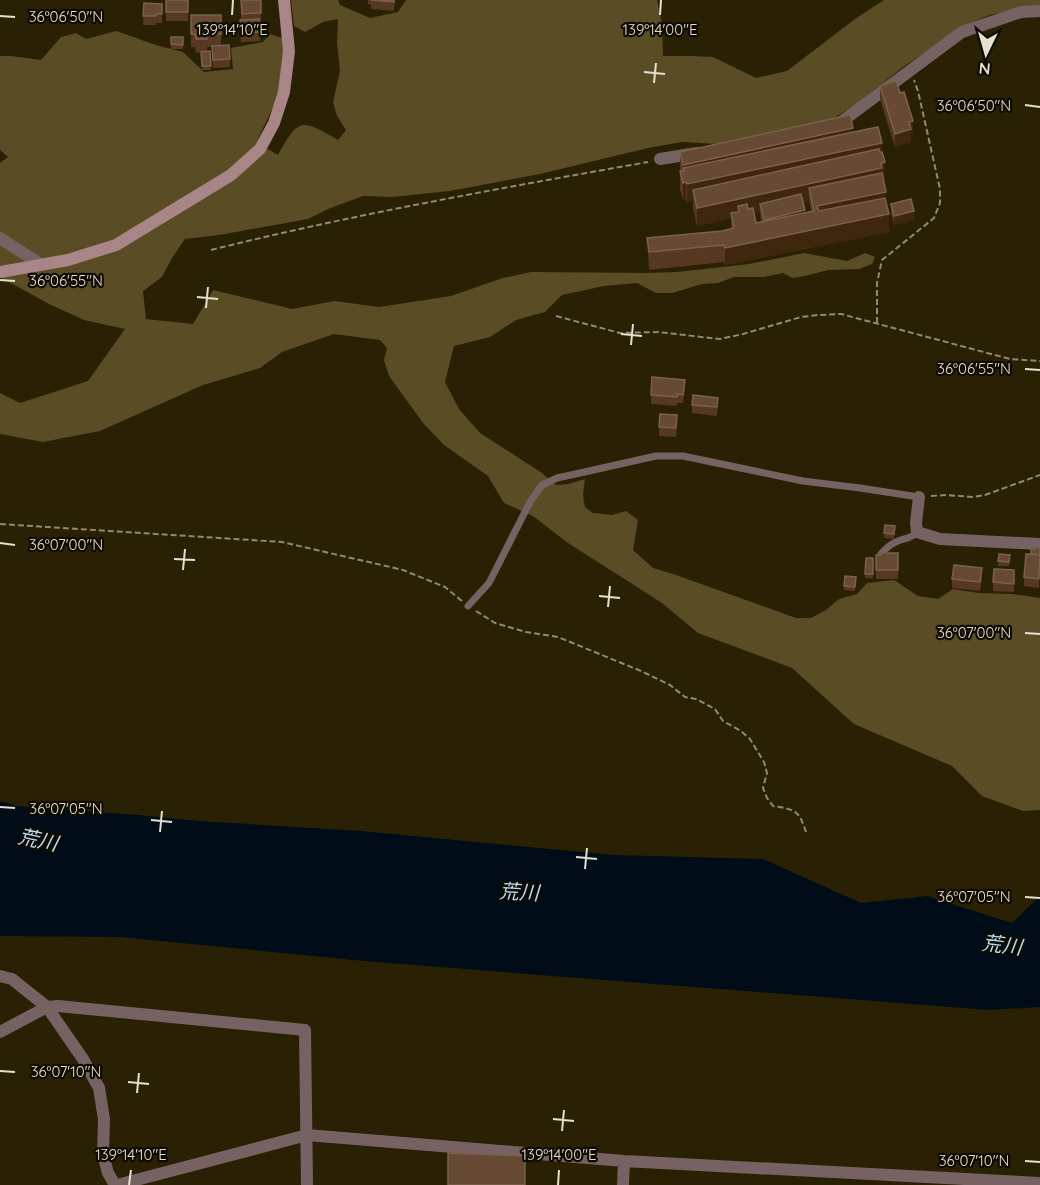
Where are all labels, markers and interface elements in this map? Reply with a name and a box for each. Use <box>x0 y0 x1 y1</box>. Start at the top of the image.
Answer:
text: 36°06'50"N <box>29 7 103 26</box>
text: 139°14'10"E <box>196 20 268 39</box>
text: 139°14'00"E <box>622 20 698 39</box>
north arrow <box>956 24 1016 84</box>
text: N <box>978 58 991 79</box>
text: 36°06'50"N <box>937 96 1011 115</box>
text: 36°06'55"N <box>29 271 103 290</box>
text: 36°06'55"N <box>937 359 1011 378</box>
text: 36°07'00"N <box>29 535 103 554</box>
text: 36°07'00"N <box>937 623 1011 642</box>
text: 36°07'05"N <box>29 799 103 818</box>
water label: 荒川 <box>16 823 62 856</box>
water label: 荒川 <box>498 878 542 905</box>
text: 36°07'05"N <box>937 887 1011 906</box>
water label: 荒川 <box>981 930 1025 960</box>
text: 36°07'10"N <box>31 1062 101 1081</box>
text: 139°14'10"E <box>95 1145 167 1164</box>
text: 139°14'00"E <box>521 1145 597 1164</box>
text: 36°07'10"N <box>939 1151 1009 1170</box>

